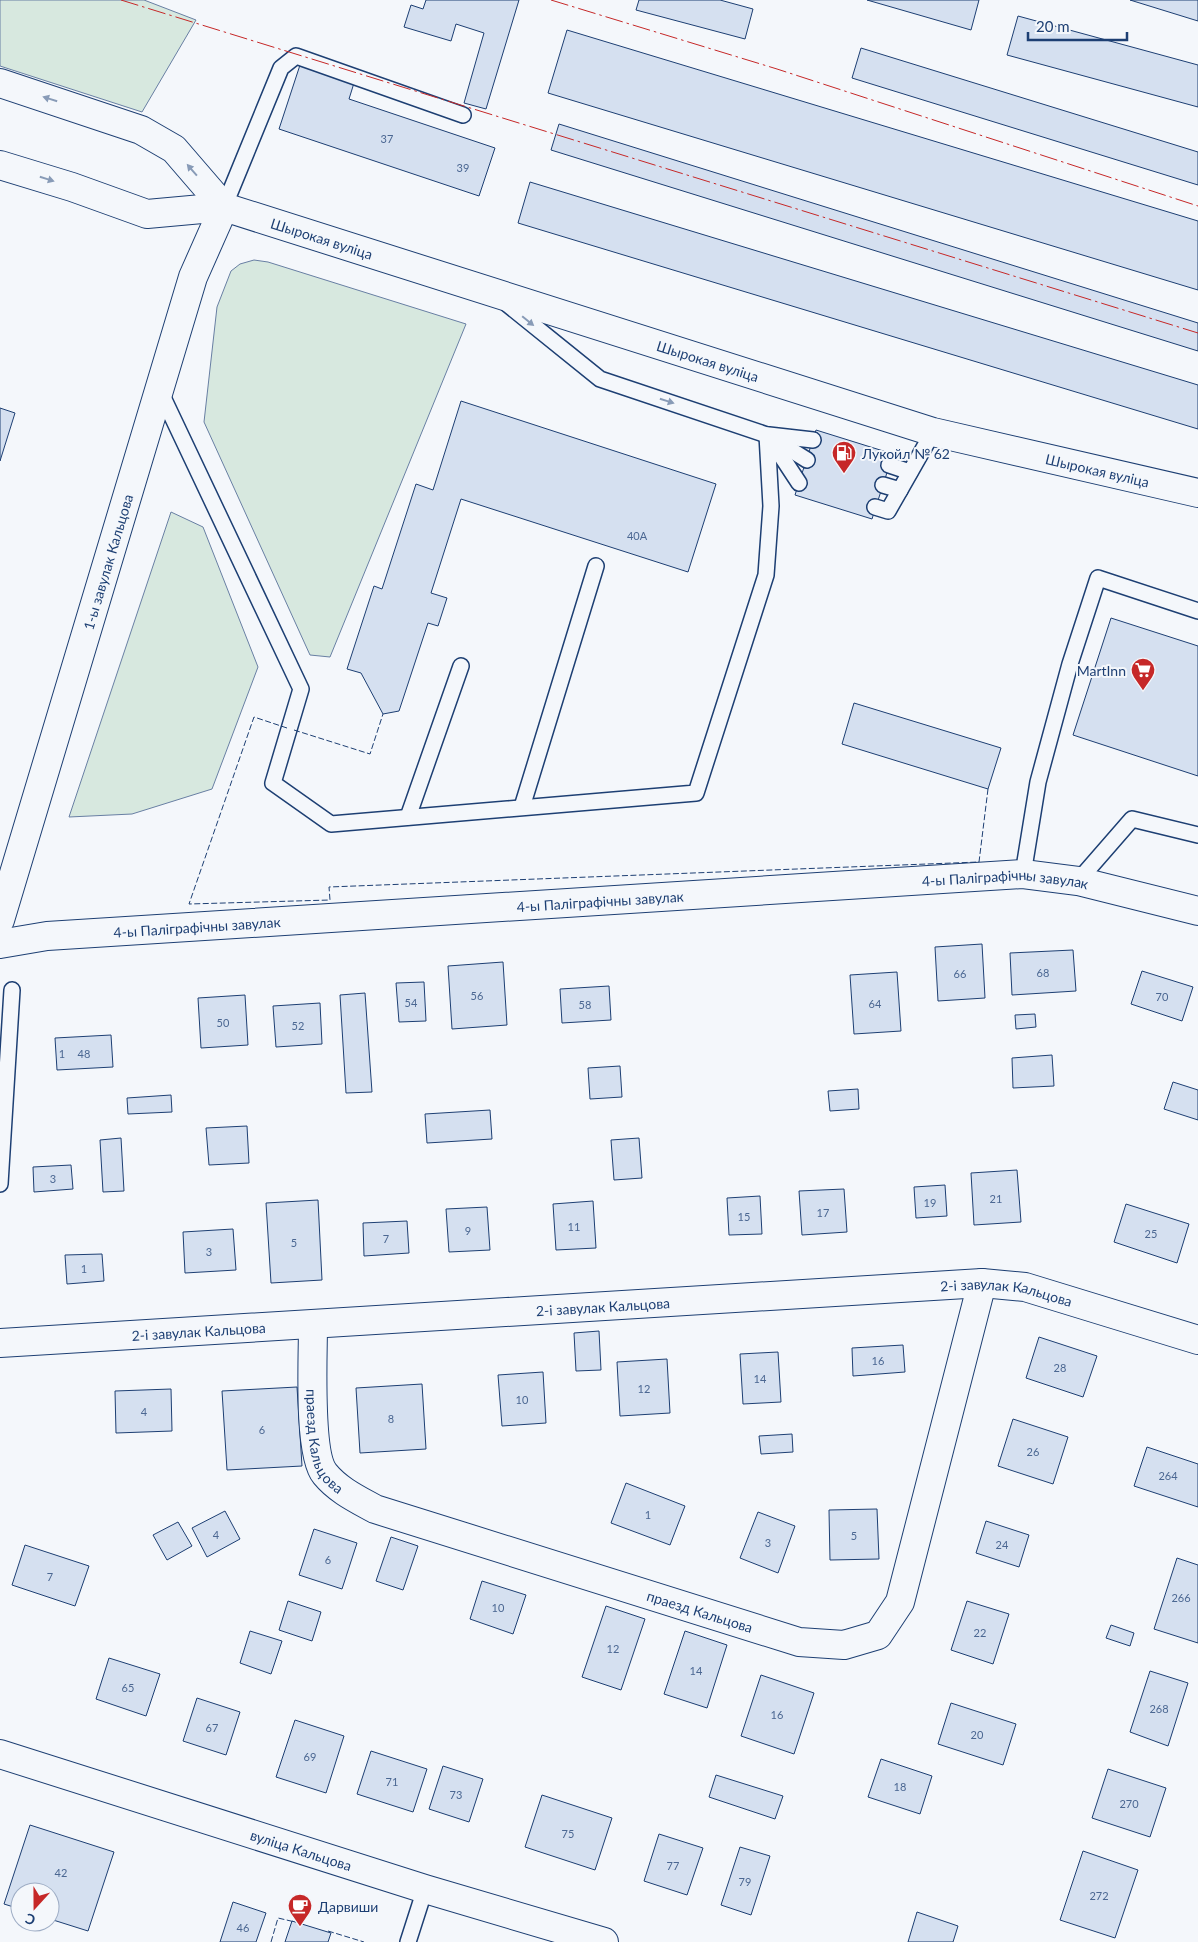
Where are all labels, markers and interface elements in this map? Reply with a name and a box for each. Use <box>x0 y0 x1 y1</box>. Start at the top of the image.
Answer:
scale bar <box>1028 10 1127 42</box>
text: 20 m <box>1036 17 1070 35</box>
one-way arrow <box>42 95 57 102</box>
house number: 37 <box>381 132 393 145</box>
house number: 39 <box>457 161 469 174</box>
one-way arrow <box>187 164 198 177</box>
one-way arrow <box>39 176 54 184</box>
street label: Шырокая вуліца <box>269 214 375 262</box>
one-way arrow <box>521 315 534 326</box>
street label: Шырокая вуліца <box>655 336 761 385</box>
one-way arrow <box>660 397 675 405</box>
fuel station icon: Лукойл № 62 <box>831 440 857 474</box>
place label: Лукойл № 62 <box>861 445 950 462</box>
street label: Шырокая вуліца <box>1044 450 1151 490</box>
street label: 1-ы завулак Кальцова <box>79 492 136 632</box>
house number: 40А <box>627 529 648 542</box>
supermarket icon: MartInn <box>1130 657 1156 691</box>
place label: MartInn <box>1077 662 1126 679</box>
street label: 4-ы Паліграфічны завулак <box>921 865 1091 892</box>
street label: 4-ы Паліграфічны завулак <box>516 887 685 915</box>
street label: 4-ы Паліграфічны завулак <box>113 913 282 940</box>
house number: 68 <box>1037 966 1049 979</box>
house number: 66 <box>954 967 966 980</box>
house number: 56 <box>471 989 483 1002</box>
house number: 70 <box>1156 990 1169 1003</box>
house number: 54 <box>405 996 418 1009</box>
house number: 64 <box>869 997 882 1010</box>
house number: 58 <box>579 998 591 1011</box>
house number: 50 <box>217 1016 230 1029</box>
house number: 52 <box>292 1019 304 1032</box>
house number: 1 <box>59 1047 65 1060</box>
house number: 48 <box>78 1047 90 1060</box>
house number: 3 <box>50 1172 56 1185</box>
house number: 21 <box>990 1192 1002 1205</box>
house number: 19 <box>924 1196 936 1209</box>
house number: 17 <box>817 1206 829 1219</box>
house number: 15 <box>738 1210 750 1223</box>
house number: 11 <box>568 1220 580 1233</box>
house number: 9 <box>465 1224 471 1237</box>
house number: 25 <box>1145 1227 1157 1240</box>
house number: 7 <box>383 1232 389 1245</box>
house number: 5 <box>291 1236 297 1249</box>
house number: 3 <box>206 1245 212 1258</box>
house number: 1 <box>81 1262 87 1275</box>
street label: 2-і завулак Кальцова <box>940 1274 1075 1310</box>
street label: 2-і завулак Кальцова <box>535 1294 670 1319</box>
street label: 2-і завулак Кальцова <box>131 1318 266 1343</box>
house number: 16 <box>872 1354 884 1367</box>
house number: 28 <box>1054 1361 1066 1374</box>
house number: 14 <box>754 1372 767 1385</box>
house number: 12 <box>638 1382 650 1395</box>
street label: праезд Кальцова <box>304 1389 347 1496</box>
house number: 10 <box>516 1393 529 1406</box>
house number: 4 <box>141 1405 148 1418</box>
house number: 8 <box>388 1412 394 1425</box>
house number: 6 <box>259 1423 265 1436</box>
house number: 26 <box>1027 1445 1039 1458</box>
house number: 264 <box>1158 1469 1178 1482</box>
house number: 1 <box>645 1508 651 1521</box>
house number: 4 <box>213 1528 220 1541</box>
house number: 5 <box>851 1529 857 1542</box>
house number: 3 <box>765 1536 771 1549</box>
house number: 24 <box>996 1538 1009 1551</box>
house number: 6 <box>325 1553 331 1566</box>
house number: 7 <box>47 1570 53 1583</box>
street label: праезд Кальцова <box>645 1586 755 1636</box>
house number: 266 <box>1171 1591 1191 1604</box>
house number: 10 <box>492 1601 505 1614</box>
house number: 22 <box>974 1626 986 1639</box>
house number: 12 <box>607 1642 619 1655</box>
house number: 14 <box>690 1664 703 1677</box>
house number: 65 <box>122 1681 134 1694</box>
house number: 268 <box>1149 1702 1169 1715</box>
house number: 16 <box>771 1708 783 1721</box>
house number: 67 <box>206 1721 218 1734</box>
house number: 20 <box>971 1728 984 1741</box>
house number: 69 <box>304 1750 316 1763</box>
house number: 71 <box>386 1775 398 1788</box>
house number: 18 <box>894 1780 906 1793</box>
house number: 73 <box>450 1788 462 1801</box>
house number: 270 <box>1119 1797 1139 1810</box>
street label: вуліца Кальцова <box>248 1826 354 1874</box>
house number: 75 <box>562 1827 574 1840</box>
house number: 77 <box>667 1859 679 1872</box>
house number: 42 <box>55 1866 67 1879</box>
house number: 79 <box>739 1875 751 1888</box>
north arrow <box>10 1882 60 1932</box>
house number: 272 <box>1089 1889 1109 1902</box>
cafe icon: Дарвиши <box>287 1893 313 1927</box>
place label: Дарвиши <box>318 1898 378 1915</box>
text: С <box>22 1910 38 1929</box>
house number: 46 <box>237 1921 249 1934</box>

